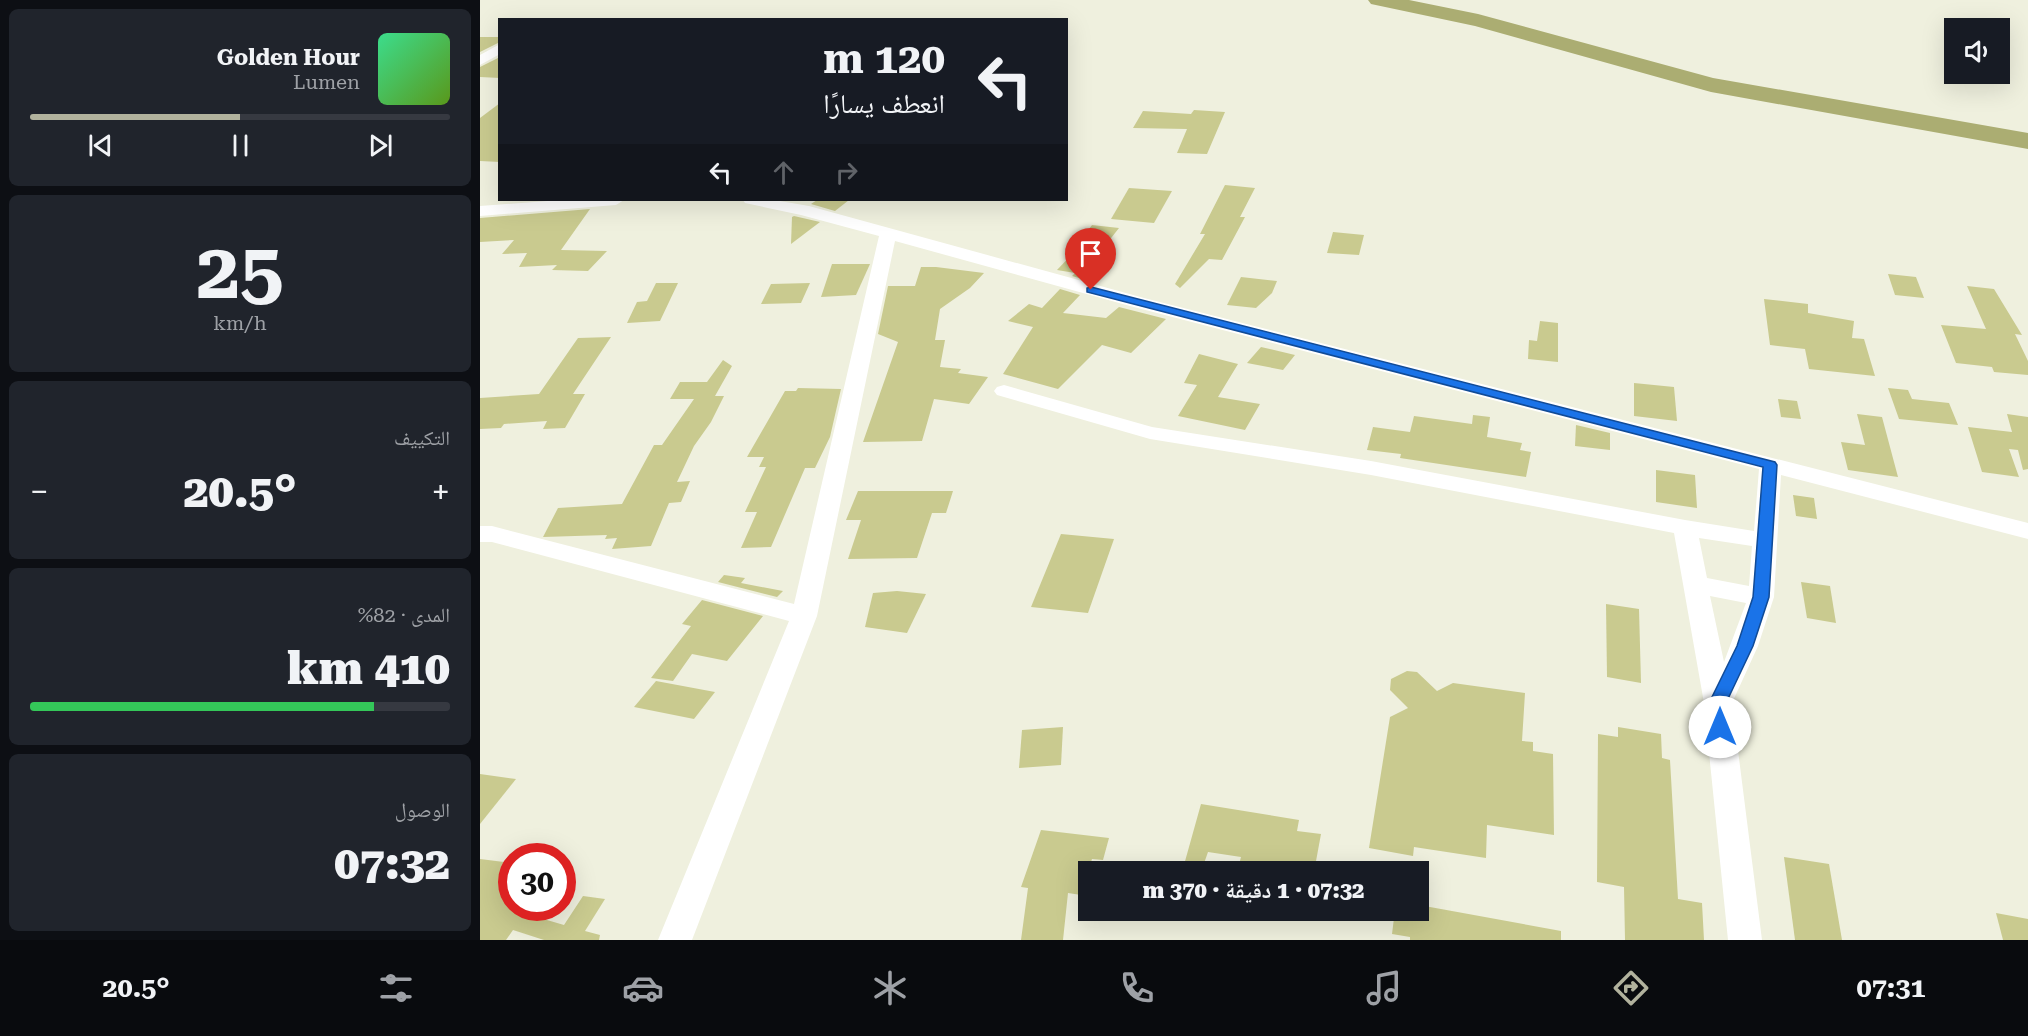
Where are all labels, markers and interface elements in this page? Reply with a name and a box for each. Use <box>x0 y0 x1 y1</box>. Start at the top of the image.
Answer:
map controls <box>1944 18 2010 84</box>
button: sound <box>1944 18 2010 84</box>
text: 120 m <box>823 34 945 83</box>
icon: left <box>966 42 1044 120</box>
text: Golden Hour <box>217 45 360 70</box>
text: Lumen <box>293 70 360 94</box>
text: انعطف يسارًا <box>823 88 945 120</box>
icon: previous <box>84 129 117 162</box>
icon: pause <box>224 129 257 162</box>
icon: next <box>364 129 397 162</box>
icon: left <box>704 156 737 189</box>
icon: ahead <box>767 156 800 189</box>
icon: right <box>830 156 863 189</box>
text: 25 <box>196 226 284 317</box>
pin <box>1065 228 1116 290</box>
icon: arrive <box>1074 237 1107 270</box>
text: km/h <box>213 311 267 335</box>
text: التكييف <box>394 426 450 450</box>
text: 20.5° <box>183 465 297 518</box>
text: − <box>30 472 48 511</box>
text: + <box>432 472 450 511</box>
text: المدى · 82% <box>358 603 450 627</box>
text: 410 km <box>287 642 450 695</box>
position arrow <box>1688 695 1752 759</box>
text: الوصول <box>395 798 450 822</box>
text: 07:32 <box>334 837 450 890</box>
speed limit sign: 30 <box>498 843 576 921</box>
text: 07:32 · 1 دقيقة · 370 m <box>1143 878 1364 903</box>
icon: filters <box>375 967 417 1009</box>
icon: car <box>622 967 664 1009</box>
icon: climate <box>869 967 911 1009</box>
icon: phone <box>1116 967 1158 1009</box>
icon: music <box>1363 967 1405 1009</box>
icon: directions <box>1610 967 1652 1009</box>
text: 20.5° <box>103 972 170 1004</box>
text: 07:31 <box>1857 972 1926 1004</box>

